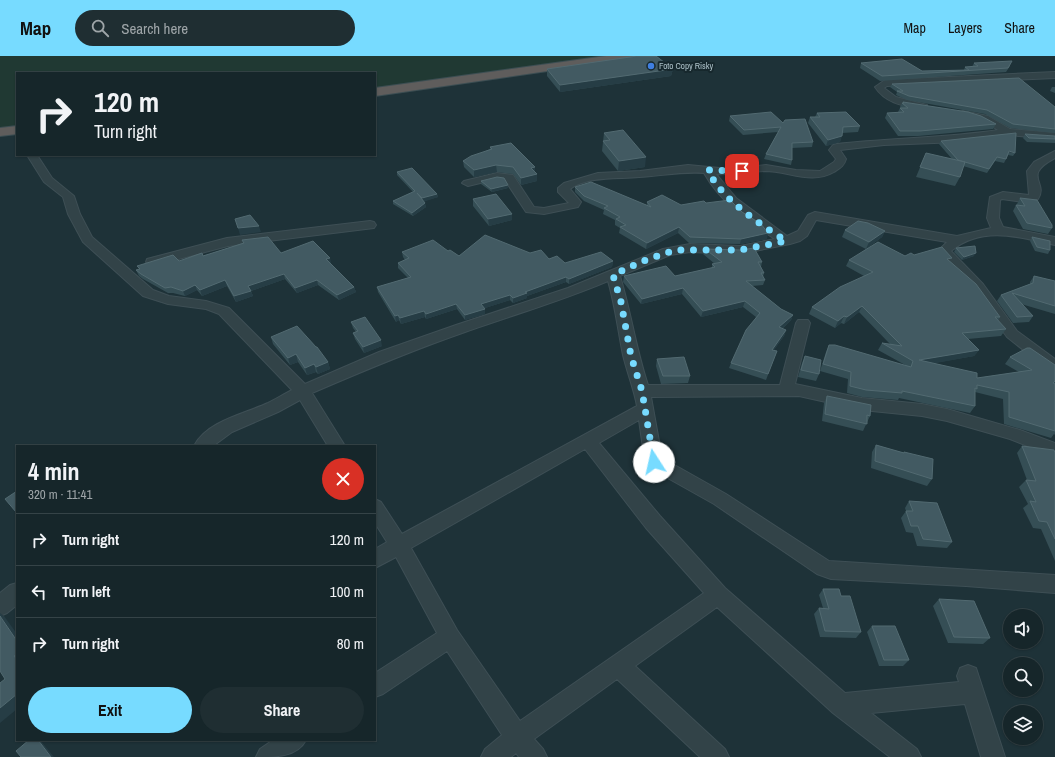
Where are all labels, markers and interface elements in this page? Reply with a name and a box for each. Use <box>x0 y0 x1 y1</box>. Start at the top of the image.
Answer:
search box <box>75 10 355 46</box>
text: Map <box>20 15 51 41</box>
icon: search <box>89 17 111 39</box>
text: Search here <box>121 18 188 39</box>
text: Map <box>904 19 926 37</box>
text: Layers <box>948 19 982 37</box>
text: Share <box>1004 19 1035 37</box>
place label: Foto Copy Risky <box>659 60 713 72</box>
marker: Foto Copy Risky <box>646 61 656 71</box>
text: 120 m <box>94 83 159 121</box>
icon: right <box>28 88 80 140</box>
text: Turn right <box>94 119 157 144</box>
pin <box>725 154 759 188</box>
icon: arrive <box>731 160 753 182</box>
position arrow <box>633 441 675 483</box>
text: 4 min <box>28 455 79 487</box>
button: close <box>322 458 364 500</box>
text: 320 m · 11:41 <box>28 486 92 503</box>
icon: right <box>28 529 50 551</box>
text: Turn right <box>62 529 119 550</box>
text: 120 m <box>330 529 364 550</box>
icon: left <box>28 581 50 603</box>
text: Turn left <box>62 581 110 602</box>
text: 100 m <box>330 581 364 602</box>
map controls <box>1003 609 1043 745</box>
button: sound <box>1003 609 1043 649</box>
icon: right <box>28 633 50 655</box>
text: Turn right <box>62 633 119 654</box>
text: 80 m <box>337 633 364 654</box>
button: search <box>1003 657 1043 697</box>
button: Exit <box>28 687 192 733</box>
button: Share <box>200 687 364 733</box>
button: layers <box>1003 705 1043 745</box>

